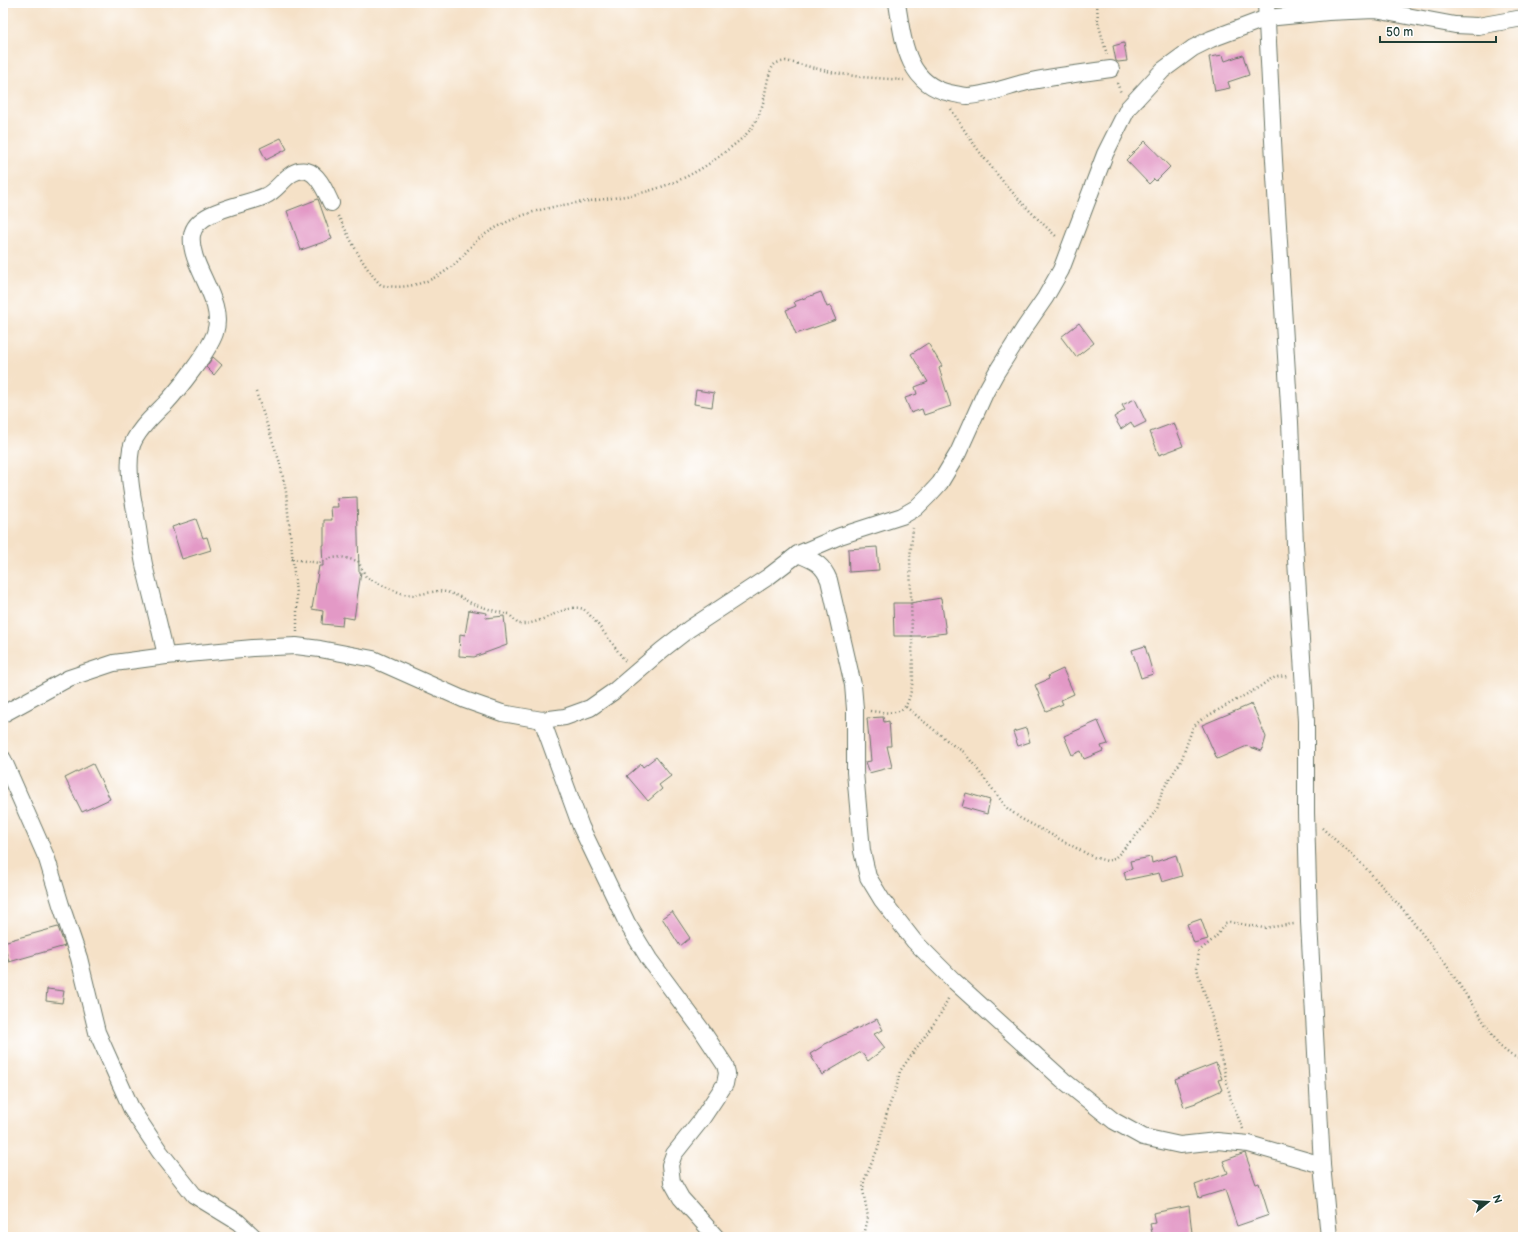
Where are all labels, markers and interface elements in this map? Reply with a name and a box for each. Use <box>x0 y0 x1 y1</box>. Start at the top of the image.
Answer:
scale bar <box>1380 18 1496 44</box>
text: 50 m <box>1386 25 1413 40</box>
north arrow <box>1468 1182 1508 1222</box>
text: N <box>1490 1193 1504 1205</box>

